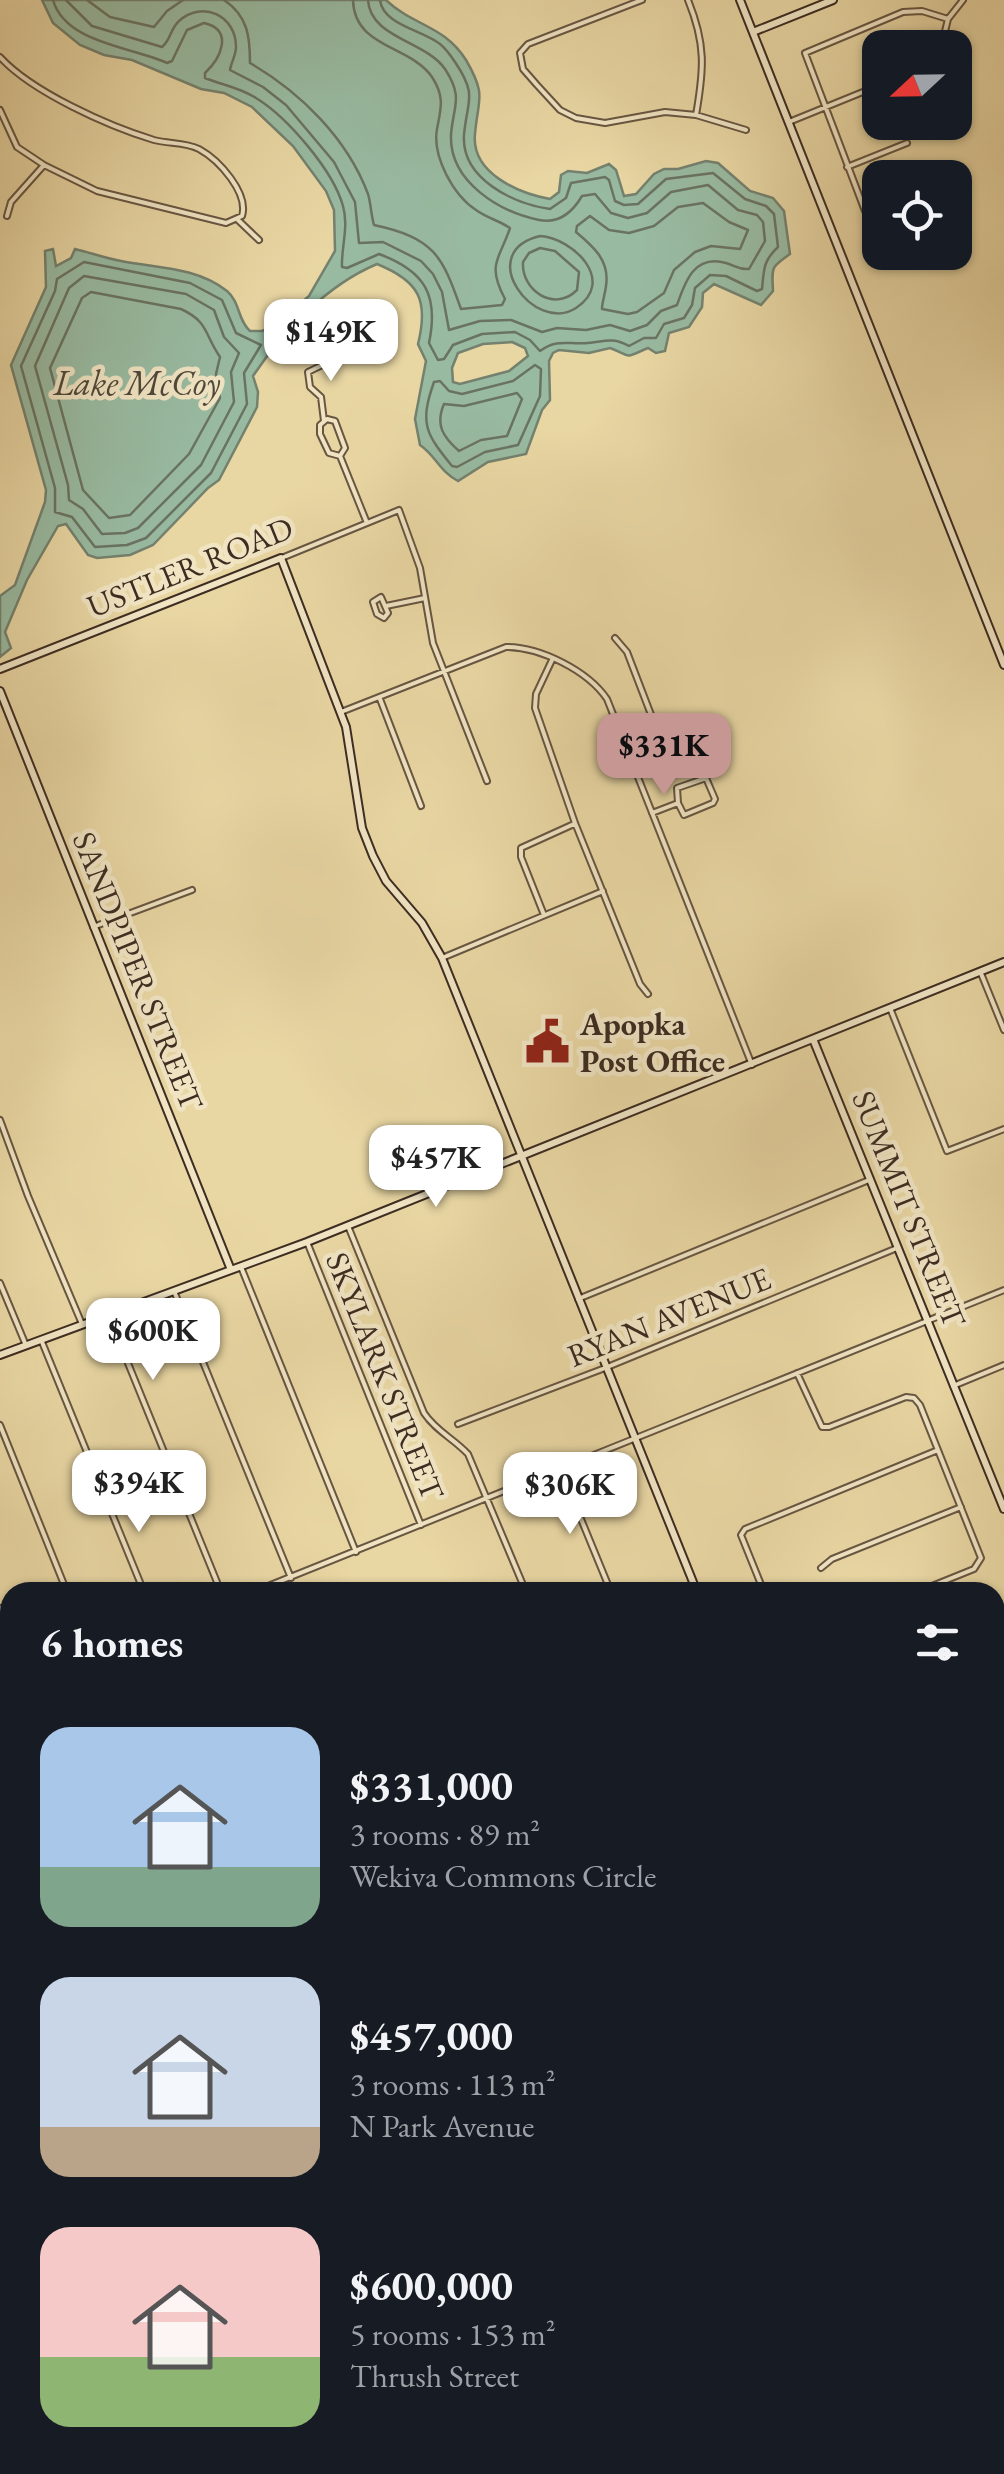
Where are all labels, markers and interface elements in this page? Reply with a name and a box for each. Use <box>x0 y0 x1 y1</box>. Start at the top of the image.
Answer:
north arrow <box>862 30 972 140</box>
map controls <box>862 30 972 270</box>
button: locate <box>862 160 972 270</box>
pin: $149K <box>261 299 401 384</box>
text: $149K <box>286 310 376 352</box>
water label: Lake McCoy <box>53 360 220 406</box>
street label: USTLER ROAD <box>81 507 299 627</box>
pin: $331K <box>594 713 734 798</box>
text: $331K <box>619 724 709 766</box>
street label: SANDPIPER STREET <box>63 826 213 1117</box>
place label: Apopka Post Office <box>579 1003 725 1082</box>
public building icon: Apopka Post Office <box>523 1018 571 1066</box>
street label: SUMMIT STREET <box>842 1085 976 1334</box>
pin: $457K <box>366 1125 506 1210</box>
text: $457K <box>391 1136 481 1178</box>
street label: SKYLARK STREET <box>316 1246 454 1507</box>
street label: RYAN AVENUE <box>561 1257 777 1377</box>
pin: $600K <box>83 1298 223 1383</box>
text: $600K <box>108 1309 198 1351</box>
pin: $394K <box>69 1450 209 1535</box>
pin: $306K <box>500 1452 640 1537</box>
text: $394K <box>94 1461 184 1503</box>
text: $306K <box>525 1463 615 1505</box>
text: 6 homes <box>40 1615 183 1670</box>
icon: filters <box>910 1615 965 1670</box>
text: $331,000 <box>350 1758 513 1813</box>
icon: home <box>120 1767 240 1887</box>
text: 3 rooms · 89 m² <box>350 1813 540 1855</box>
text: Wekiva Commons Circle <box>350 1855 656 1897</box>
text: $457,000 <box>350 2008 513 2063</box>
icon: home <box>120 2017 240 2137</box>
text: 3 rooms · 113 m² <box>350 2063 556 2105</box>
text: N Park Avenue <box>350 2105 535 2147</box>
text: $600,000 <box>350 2258 513 2313</box>
icon: home <box>120 2267 240 2387</box>
text: 5 rooms · 153 m² <box>350 2313 556 2355</box>
text: Thrush Street <box>350 2355 519 2397</box>

